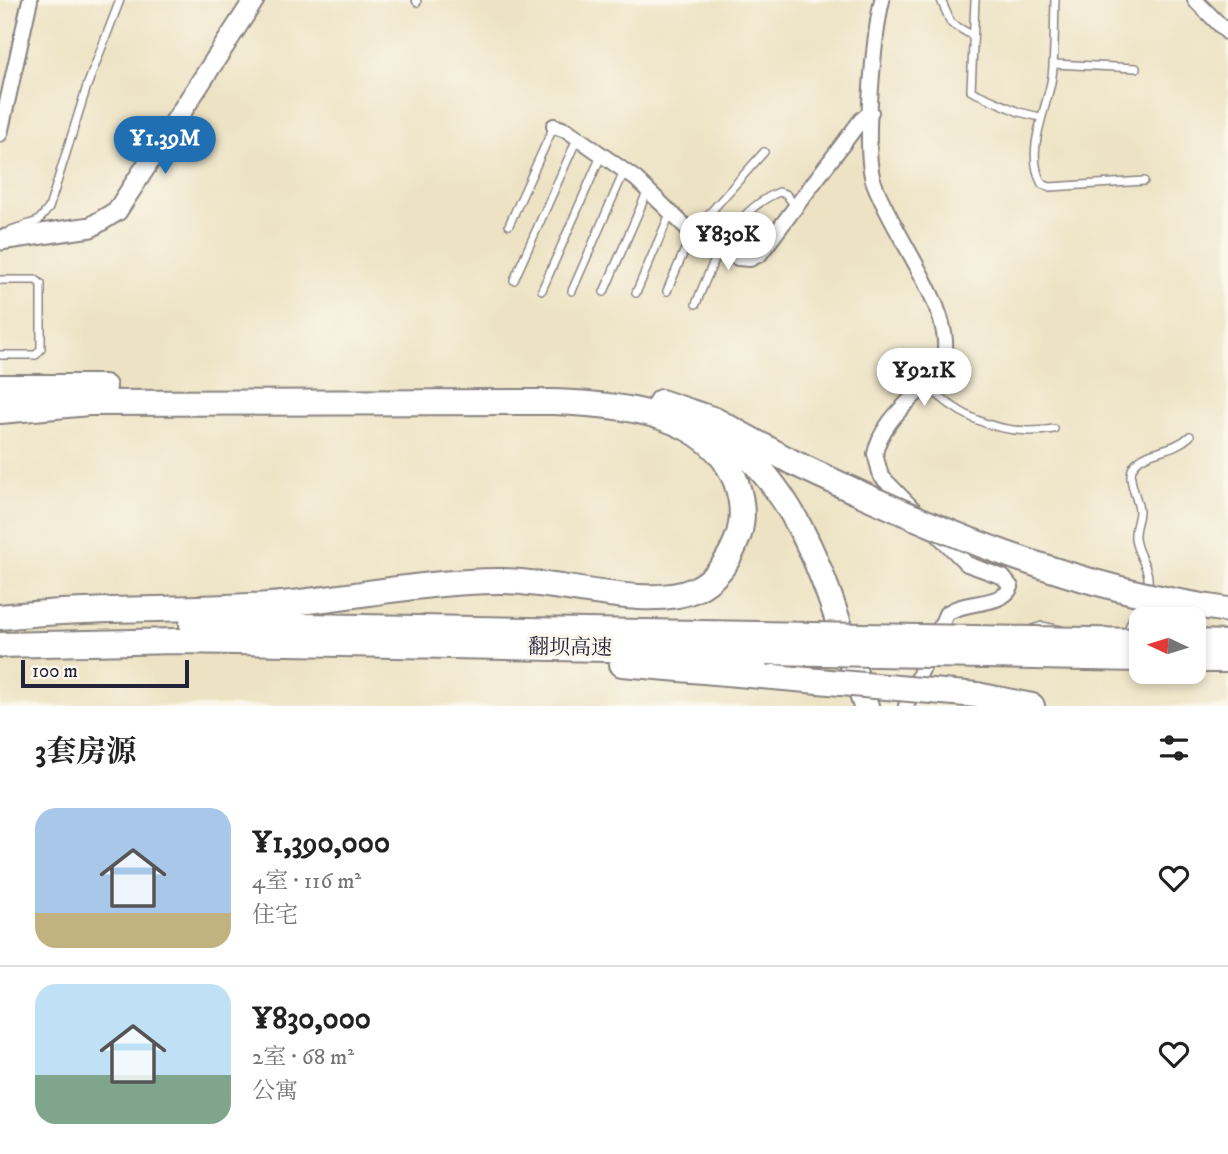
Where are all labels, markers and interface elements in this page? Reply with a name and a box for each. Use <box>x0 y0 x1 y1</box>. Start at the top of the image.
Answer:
pin: ¥1.39M <box>108 116 222 176</box>
text: ¥1.39M <box>130 124 200 153</box>
pin: ¥830K <box>679 212 777 272</box>
text: ¥830K <box>696 220 760 249</box>
pin: ¥921K <box>875 348 973 408</box>
text: ¥921K <box>893 356 955 385</box>
north arrow <box>1129 607 1206 684</box>
map controls <box>1129 607 1206 684</box>
street label: 翻坝高速 <box>528 634 612 662</box>
scale bar <box>21 657 189 689</box>
text: 100 m <box>32 660 78 683</box>
icon: filters <box>1155 729 1193 767</box>
text: 3套房源 <box>35 734 136 771</box>
text: ¥1,390,000 <box>252 825 390 862</box>
icon: home <box>91 836 175 920</box>
icon: heart <box>1155 859 1193 897</box>
text: 4室 · 116 m² <box>252 867 361 896</box>
text: 住宅 <box>252 901 298 930</box>
text: ¥830,000 <box>252 1001 371 1038</box>
icon: home <box>91 1012 175 1096</box>
icon: heart <box>1155 1035 1193 1073</box>
text: 2室 · 68 m² <box>252 1043 354 1072</box>
text: 公寓 <box>252 1077 298 1106</box>

